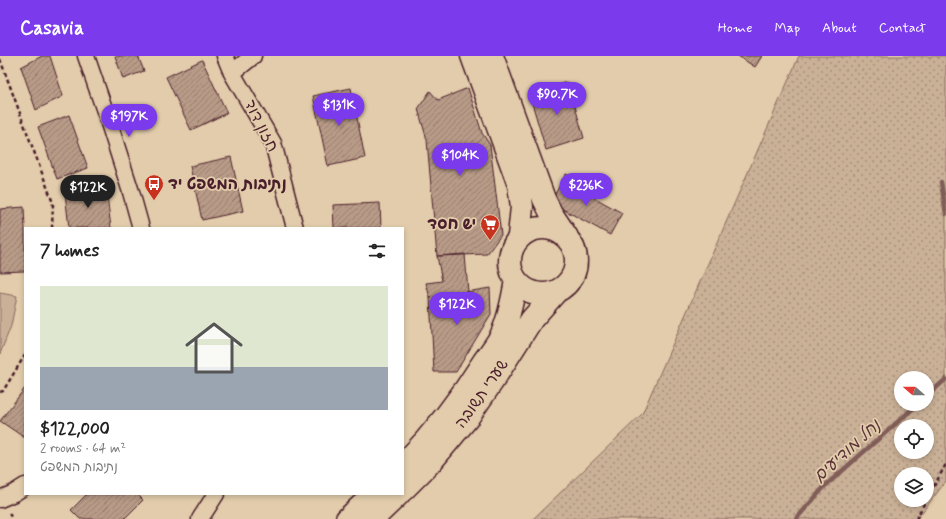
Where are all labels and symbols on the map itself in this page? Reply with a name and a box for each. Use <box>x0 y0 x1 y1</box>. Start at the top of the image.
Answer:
pin: $90.7K <box>524 82 590 116</box>
pin: $131K <box>311 93 367 127</box>
street label: חזון דוד <box>239 96 283 156</box>
pin: $197K <box>101 104 157 138</box>
pin: $104K <box>432 143 488 177</box>
bus stop icon: נתיבות המשפט יד <box>143 173 165 201</box>
pin: $236K <box>558 173 614 207</box>
place label: נתיבות המשפט יד <box>168 174 287 195</box>
pin: $122K <box>60 175 116 209</box>
supermarket icon: יש חסד <box>479 213 501 241</box>
place label: יש חסד <box>427 214 476 235</box>
pin: $122K <box>429 292 485 326</box>
street label: שערי תשובה <box>451 355 513 433</box>
north arrow <box>894 371 934 411</box>
water label: נחל מודיעים <box>809 414 886 487</box>

